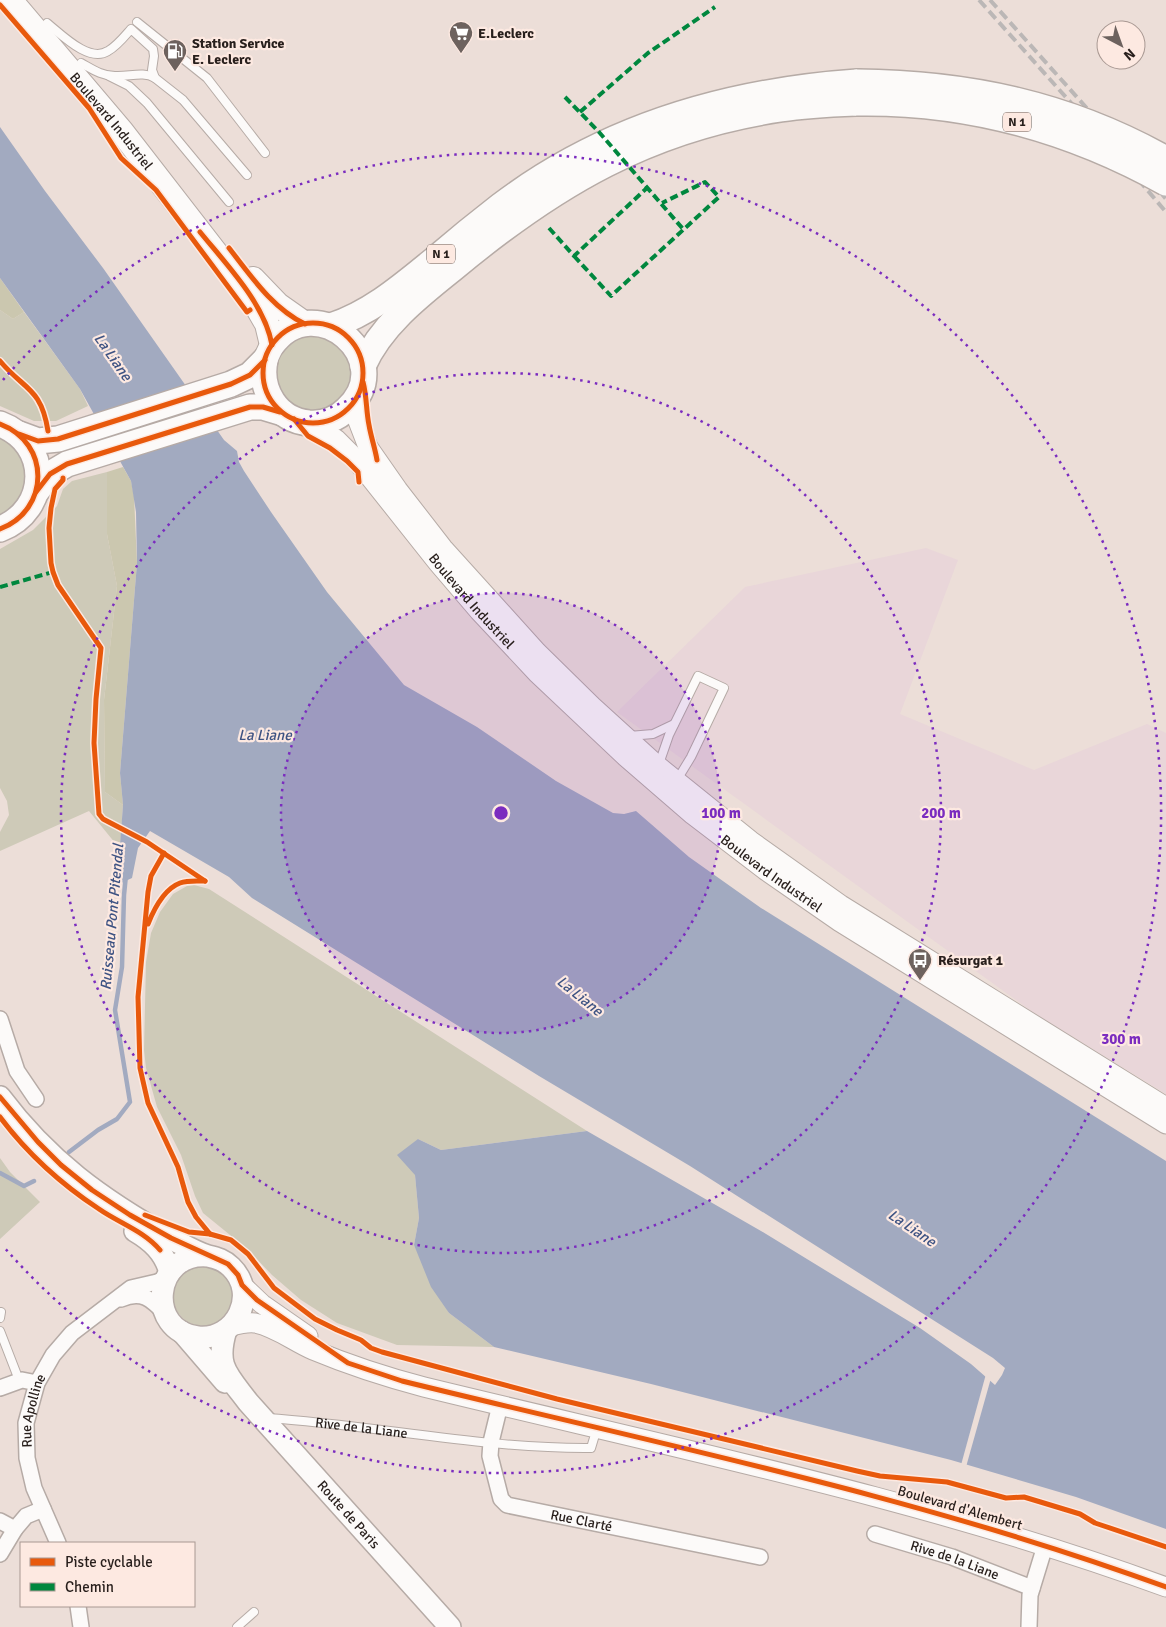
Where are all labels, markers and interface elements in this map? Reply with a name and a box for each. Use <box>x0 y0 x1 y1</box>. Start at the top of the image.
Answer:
supermarket icon: E.Leclerc <box>448 20 474 54</box>
north arrow <box>1096 20 1146 70</box>
place label: E.Leclerc <box>478 25 534 42</box>
place label: Station Service E. Leclerc <box>192 35 285 68</box>
fuel station icon: Station Service E. Leclerc <box>162 38 188 72</box>
text: N <box>1120 45 1138 64</box>
street label: Boulevard Industriel <box>66 69 157 173</box>
road number: N 1 <box>1003 112 1031 132</box>
road number: N 1 <box>427 244 455 264</box>
water label: La Liane <box>90 330 137 385</box>
street label: Boulevard Industriel <box>425 550 518 652</box>
water label: La Liane <box>238 726 293 744</box>
centre of rings <box>492 804 510 822</box>
text: 100 m <box>701 804 741 822</box>
text: 200 m <box>921 804 961 822</box>
street label: Boulevard Industriel <box>717 831 826 916</box>
water label: Ruisseau Pont Pitendal <box>97 842 127 991</box>
bus stop icon: Résurgat 1 <box>907 947 933 981</box>
place label: Résurgat 1 <box>938 952 1004 969</box>
water label: La Liane <box>554 972 608 1021</box>
text: 300 m <box>1101 1030 1141 1048</box>
water label: La Liane <box>885 1206 940 1251</box>
street label: Rue Apolline <box>17 1371 49 1448</box>
street label: Rive de la Liane <box>314 1414 409 1442</box>
street label: Route de Paris <box>314 1477 384 1552</box>
street label: Boulevard d'Alembert <box>896 1482 1024 1534</box>
street label: Rue Clarté <box>549 1506 614 1535</box>
street label: Rive de la Liane <box>909 1537 1002 1583</box>
legend <box>20 1542 195 1607</box>
text: Piste cyclable <box>65 1553 153 1571</box>
text: Chemin <box>65 1578 114 1596</box>

